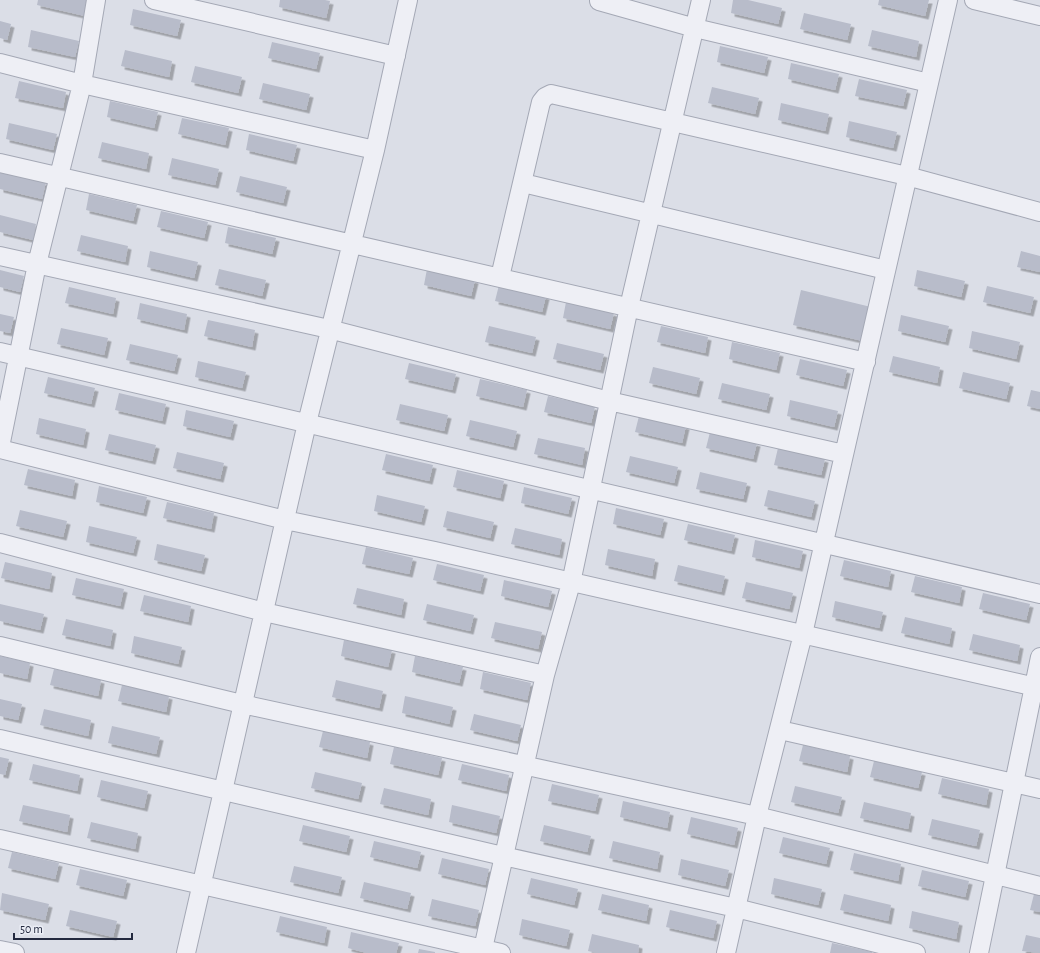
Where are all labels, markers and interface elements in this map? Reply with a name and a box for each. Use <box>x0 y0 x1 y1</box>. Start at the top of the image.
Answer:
scale bar <box>14 915 132 941</box>
text: 50 m <box>20 923 43 935</box>

